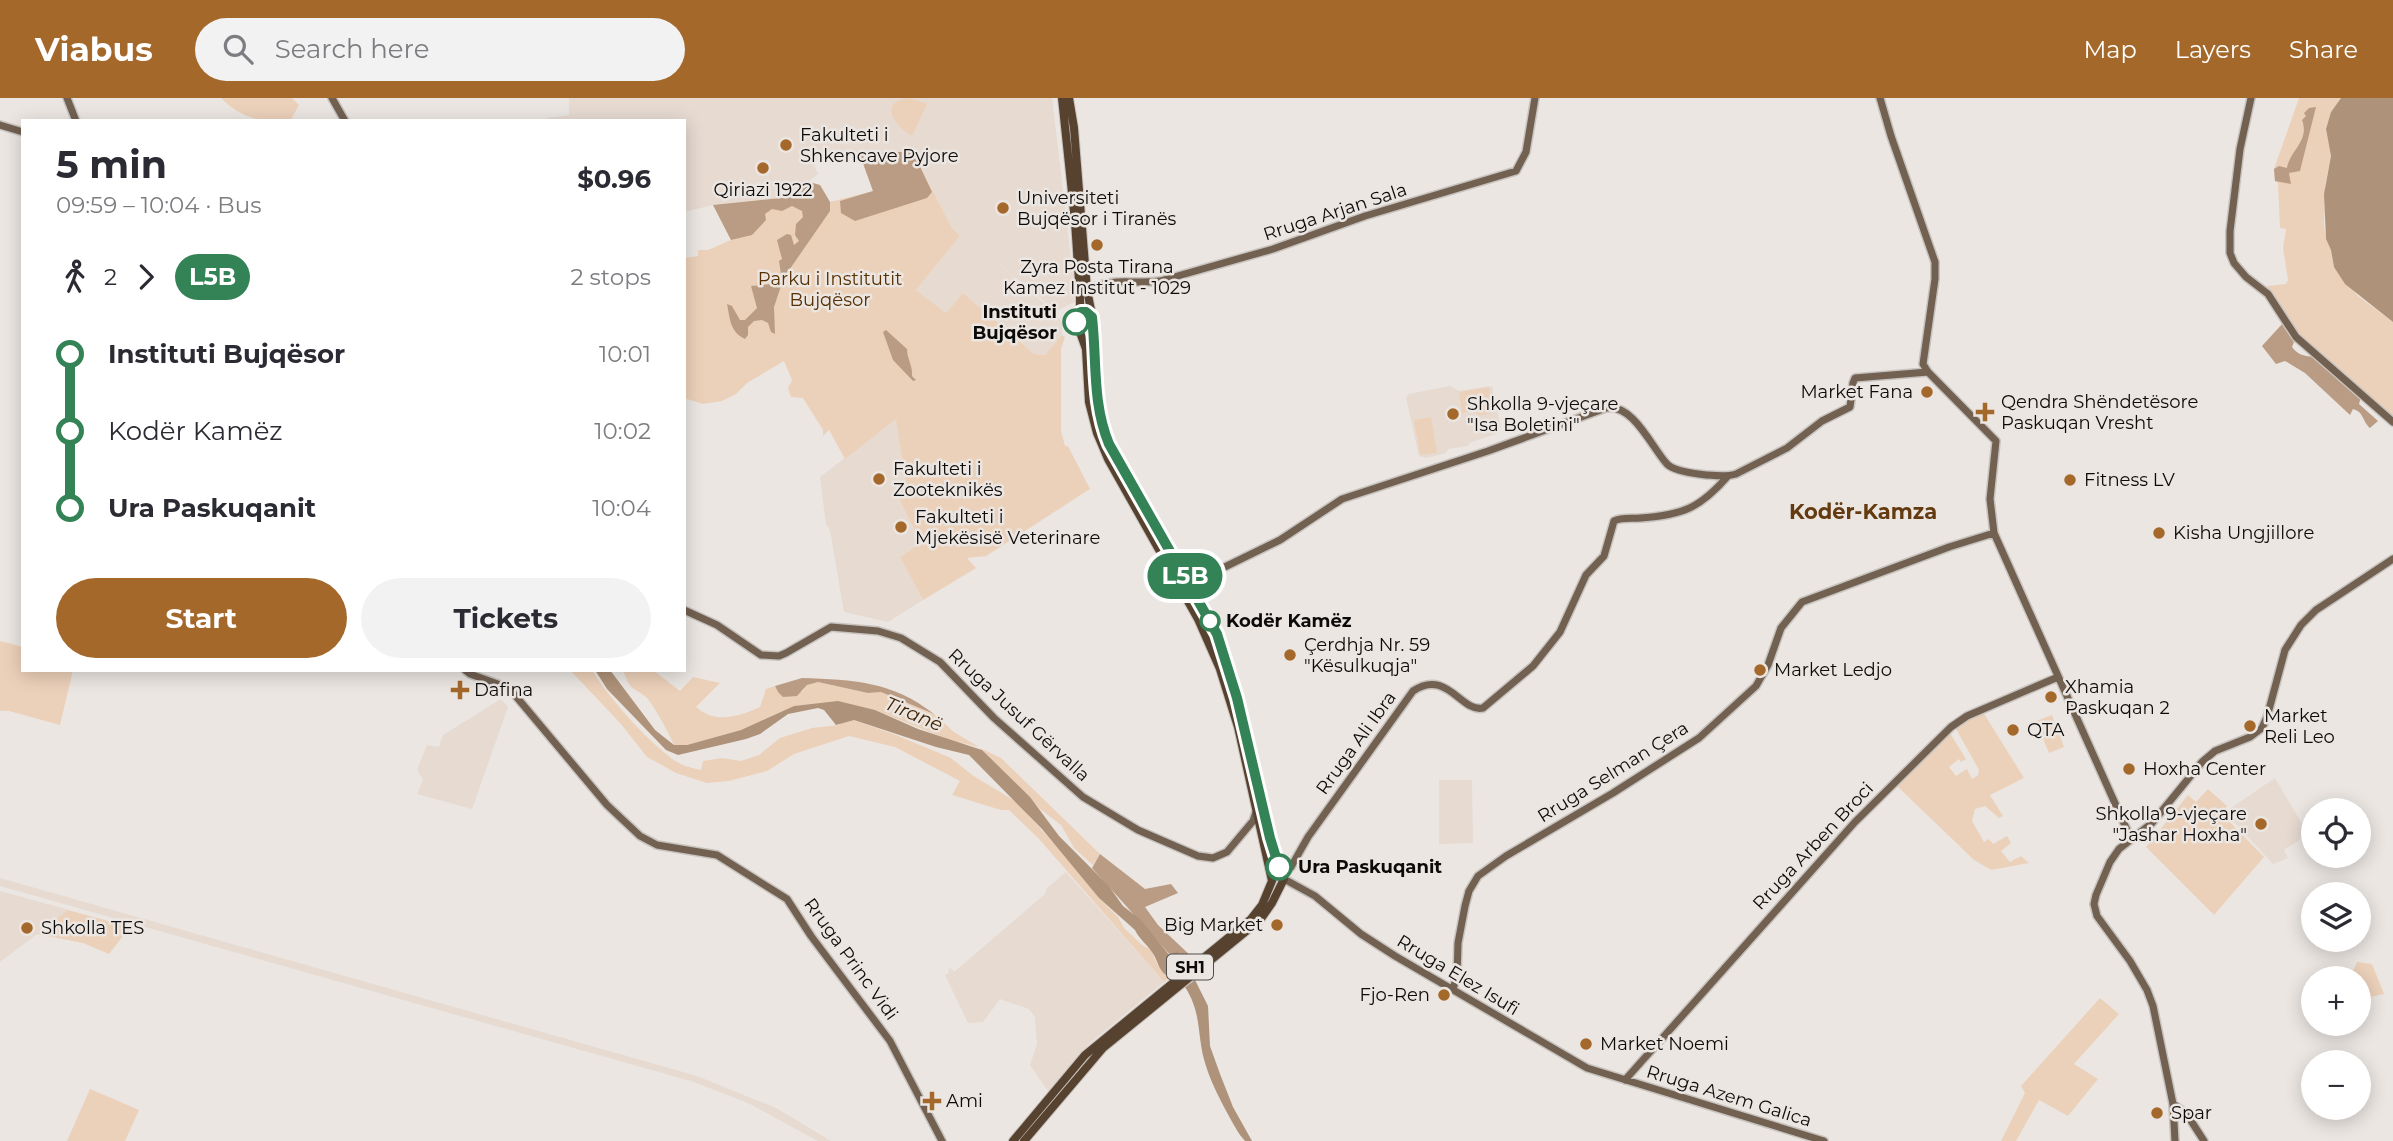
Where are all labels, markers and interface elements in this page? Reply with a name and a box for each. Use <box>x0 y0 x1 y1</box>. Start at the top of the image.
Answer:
search box <box>195 18 685 81</box>
text: Viabus <box>35 29 153 69</box>
icon: search <box>219 30 257 68</box>
text: Search here <box>275 33 429 65</box>
text: Map <box>2083 35 2137 64</box>
text: Layers <box>2175 35 2251 64</box>
text: Share <box>2289 35 2358 64</box>
place label: Fakulteti i Shkencave Pyjore <box>800 124 959 167</box>
marker: Fakulteti i Shkencave Pyjore <box>778 137 794 153</box>
text: 5 min <box>56 141 167 188</box>
marker: Qiriazi 1922 <box>755 160 771 176</box>
text: $0.96 <box>577 163 651 195</box>
street label: Rruga Arjan Sala <box>1260 178 1410 246</box>
place label: Qiriazi 1922 <box>713 179 813 201</box>
place label: Universiteti Bujqësor i Tiranës <box>1017 187 1177 230</box>
text: 09:59 – 10:04 · Bus <box>56 191 261 219</box>
marker: Universiteti Bujqësor i Tiranës <box>995 200 1011 216</box>
marker: Zyra Posta Tirana Kamez Institut - 1029 <box>1089 237 1105 253</box>
place label: Zyra Posta Tirana Kamez Institut - 1029 <box>1003 256 1191 299</box>
icon: walk <box>56 258 94 296</box>
icon: forward <box>127 258 165 296</box>
text: L5B <box>189 262 236 291</box>
text: 2 <box>104 263 117 291</box>
text: 2 stops <box>571 263 651 291</box>
park label: Parku i Institutit Bujqësor <box>758 268 902 311</box>
place label: Instituti Bujqësor <box>972 301 1057 344</box>
marker: Instituti Bujqësor <box>1063 309 1089 335</box>
text: Instituti Bujqësor <box>108 338 345 370</box>
text: 10:01 <box>599 340 651 368</box>
place label: Market Fana <box>1800 381 1913 403</box>
marker: Market Fana <box>1919 384 1935 400</box>
place label: Qendra Shëndetësore Paskuqan Vresht <box>2001 391 2198 434</box>
place label: Shkolla 9-vjeçare "Isa Boletini" <box>1467 393 1619 436</box>
marker: Qendra Shëndetësore Paskuqan Vresht <box>1975 402 1995 422</box>
marker: Shkolla 9-vjeçare "Isa Boletini" <box>1445 406 1461 422</box>
text: Kodër Kamëz <box>108 415 283 447</box>
text: 10:02 <box>594 417 651 445</box>
place label: Fakulteti i Zooteknikës <box>893 458 1003 501</box>
place label: Fitness LV <box>2084 469 2175 491</box>
marker: Fakulteti i Zooteknikës <box>871 471 887 487</box>
marker: Fitness LV <box>2062 472 2078 488</box>
text: Ura Paskuqanit <box>108 492 316 524</box>
text: 10:04 <box>592 494 651 522</box>
district label: Kodër-Kamza <box>1789 499 1937 524</box>
place label: Fakulteti i Mjekësisë Veterinare <box>915 506 1101 549</box>
marker: Fakulteti i Mjekësisë Veterinare <box>893 519 909 535</box>
place label: Kisha Ungjillore <box>2173 522 2314 544</box>
marker: Kisha Ungjillore <box>2151 525 2167 541</box>
line badge: L5B <box>1145 553 1225 599</box>
text: L5B <box>1161 561 1209 590</box>
button: Start <box>56 578 347 658</box>
button: Tickets <box>361 578 651 658</box>
place label: Kodër Kamëz <box>1226 610 1352 632</box>
marker: Kodër Kamëz <box>1200 611 1220 631</box>
place label: Çerdhja Nr. 59 "Kësulkuqja" <box>1304 634 1430 677</box>
street label: Rruga Jusuf Gërvalla <box>944 644 1094 786</box>
marker: Çerdhja Nr. 59 "Kësulkuqja" <box>1282 647 1298 663</box>
place label: Market Ledjo <box>1774 659 1892 681</box>
marker: Market Ledjo <box>1752 662 1768 678</box>
place label: Xhamia Paskuqan 2 <box>2065 676 2170 719</box>
place label: Dafina <box>474 679 533 701</box>
marker: Dafina <box>452 682 468 698</box>
street label: Rruga Ali Ibra <box>1311 687 1401 799</box>
marker: Xhamia Paskuqan 2 <box>2043 689 2059 705</box>
water label: Tiranë <box>882 692 946 736</box>
place label: Market Reli Leo <box>2264 705 2335 748</box>
street label: Rruga Selman Çera <box>1534 717 1692 827</box>
marker: Market Reli Leo <box>2242 718 2258 734</box>
place label: QTA <box>2027 719 2065 741</box>
marker: QTA <box>2005 722 2021 738</box>
place label: Hoxha Center <box>2143 758 2266 780</box>
marker: Hoxha Center <box>2121 761 2137 777</box>
street label: Rruga Arben Broci <box>1748 778 1878 914</box>
map controls <box>2301 798 2371 1120</box>
button: locate <box>2301 798 2371 868</box>
place label: Shkolla 9-vjeçare "Jashar Hoxha" <box>2096 803 2247 846</box>
marker: Shkolla 9-vjeçare "Jashar Hoxha" <box>2253 816 2269 832</box>
marker: Ura Paskuqanit <box>1266 854 1292 880</box>
place label: Ura Paskuqanit <box>1298 856 1442 878</box>
button: layers <box>2301 882 2371 952</box>
street label: Rruga Princ Vidi <box>799 894 903 1024</box>
place label: Big Market <box>1164 914 1263 936</box>
place label: Shkolla TES <box>41 917 144 939</box>
marker: Big Market <box>1269 917 1285 933</box>
marker: Shkolla TES <box>19 920 35 936</box>
street label: Rruga Elez Isufi <box>1393 930 1523 1020</box>
road number: SH1 <box>1167 954 1213 980</box>
button: + <box>2301 966 2371 1036</box>
place label: Fjo-Ren <box>1360 984 1430 1006</box>
marker: Fjo-Ren <box>1436 987 1452 1003</box>
place label: Market Noemi <box>1600 1033 1729 1055</box>
marker: Market Noemi <box>1578 1036 1594 1052</box>
button: − <box>2301 1050 2371 1120</box>
street label: Rruga Azem Galica <box>1644 1060 1814 1132</box>
place label: Ami <box>946 1090 983 1112</box>
marker: Ami <box>924 1093 940 1109</box>
place label: Spar <box>2171 1102 2212 1124</box>
marker: Spar <box>2149 1105 2165 1121</box>

